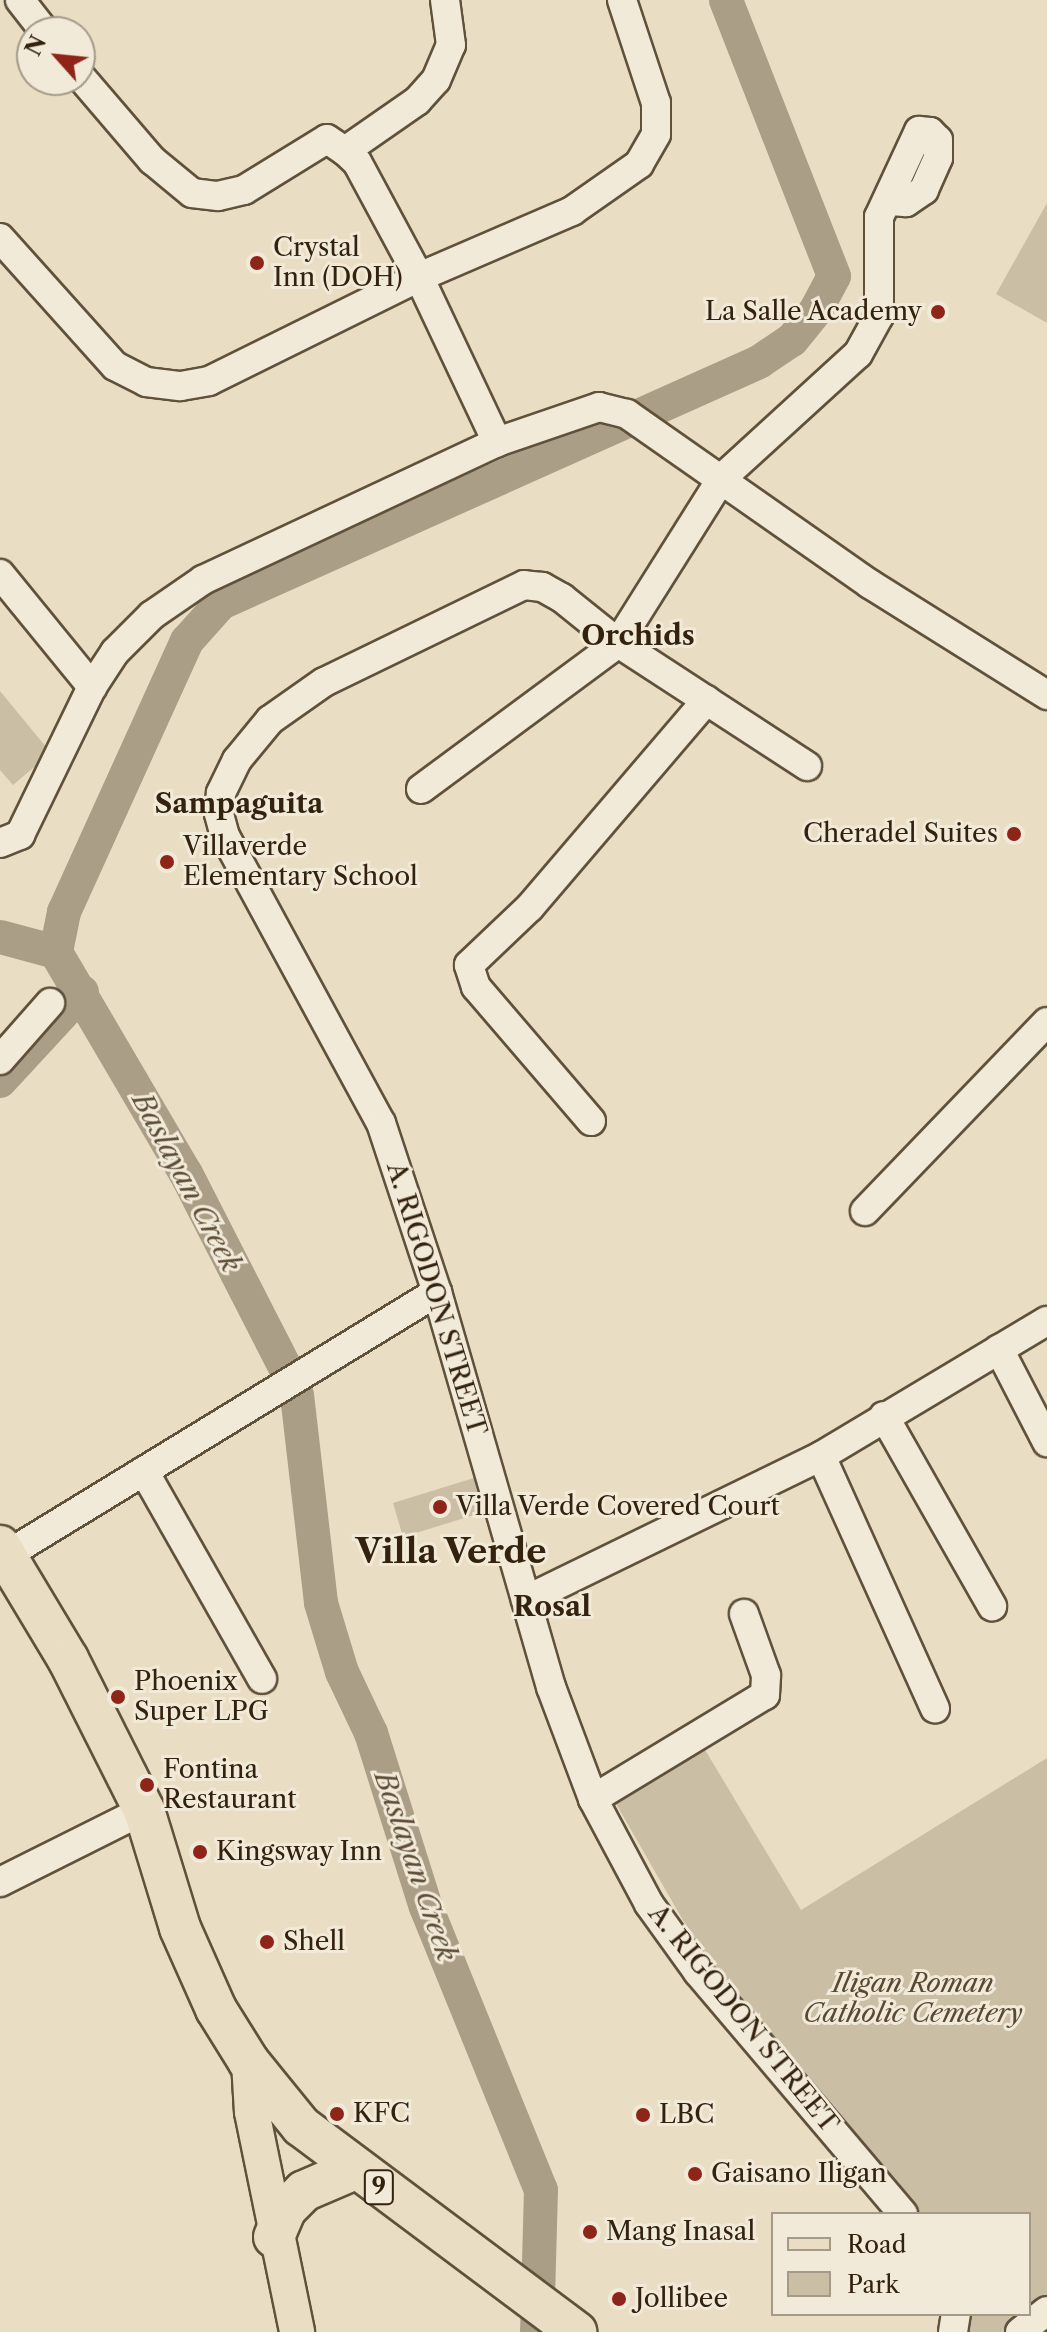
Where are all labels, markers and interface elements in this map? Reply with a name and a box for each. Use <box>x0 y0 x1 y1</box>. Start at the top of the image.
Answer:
north arrow <box>16 16 96 96</box>
text: N <box>20 31 52 60</box>
place label: Crystal Inn (DOH) <box>273 232 403 294</box>
marker: Crystal Inn (DOH) <box>248 254 266 272</box>
place label: La Salle Academy <box>704 296 922 328</box>
marker: La Salle Academy <box>929 303 947 321</box>
district label: Orchids <box>581 618 695 652</box>
district label: Sampaguita <box>154 786 324 820</box>
place label: Cheradel Suites <box>803 818 998 850</box>
marker: Cheradel Suites <box>1005 825 1023 843</box>
place label: Villaverde Elementary School <box>183 831 419 892</box>
marker: Villaverde Elementary School <box>158 853 176 871</box>
water label: Baslayan Creek <box>126 1086 248 1278</box>
street label: A. RIGODON STREET <box>380 1159 492 1439</box>
place label: Villa Verde Covered Court <box>456 1491 781 1523</box>
marker: Villa Verde Covered Court <box>431 1498 449 1516</box>
district label: Villa Verde <box>355 1532 547 1572</box>
district label: Rosal <box>513 1589 591 1623</box>
place label: Phoenix Super LPG <box>134 1666 269 1728</box>
marker: Phoenix Super LPG <box>109 1688 127 1706</box>
place label: Fontina Restaurant <box>163 1754 297 1816</box>
water label: Baslayan Creek <box>368 1767 464 1965</box>
marker: Fontina Restaurant <box>138 1776 156 1794</box>
place label: Kingsway Inn <box>216 1836 383 1868</box>
marker: Kingsway Inn <box>191 1843 209 1861</box>
street label: A. RIGODON STREET <box>642 1899 844 2139</box>
place label: Shell <box>283 1926 345 1958</box>
marker: Shell <box>258 1933 276 1951</box>
park label: Iligan Roman Catholic Cemetery <box>803 1968 1023 2030</box>
place label: KFC <box>353 2098 410 2130</box>
place label: LBC <box>659 2099 714 2131</box>
marker: KFC <box>328 2105 346 2123</box>
marker: LBC <box>634 2106 652 2124</box>
place label: Gaisano Iligan <box>711 2158 887 2190</box>
marker: Gaisano Iligan <box>686 2165 704 2183</box>
road number: 9 <box>363 2167 395 2207</box>
legend <box>771 2212 1031 2316</box>
place label: Mang Inasal <box>606 2216 755 2248</box>
marker: Mang Inasal <box>581 2223 599 2241</box>
text: Road <box>847 2230 906 2259</box>
text: Park <box>847 2270 899 2299</box>
place label: Jollibee <box>635 2283 728 2315</box>
marker: Jollibee <box>610 2290 628 2308</box>

